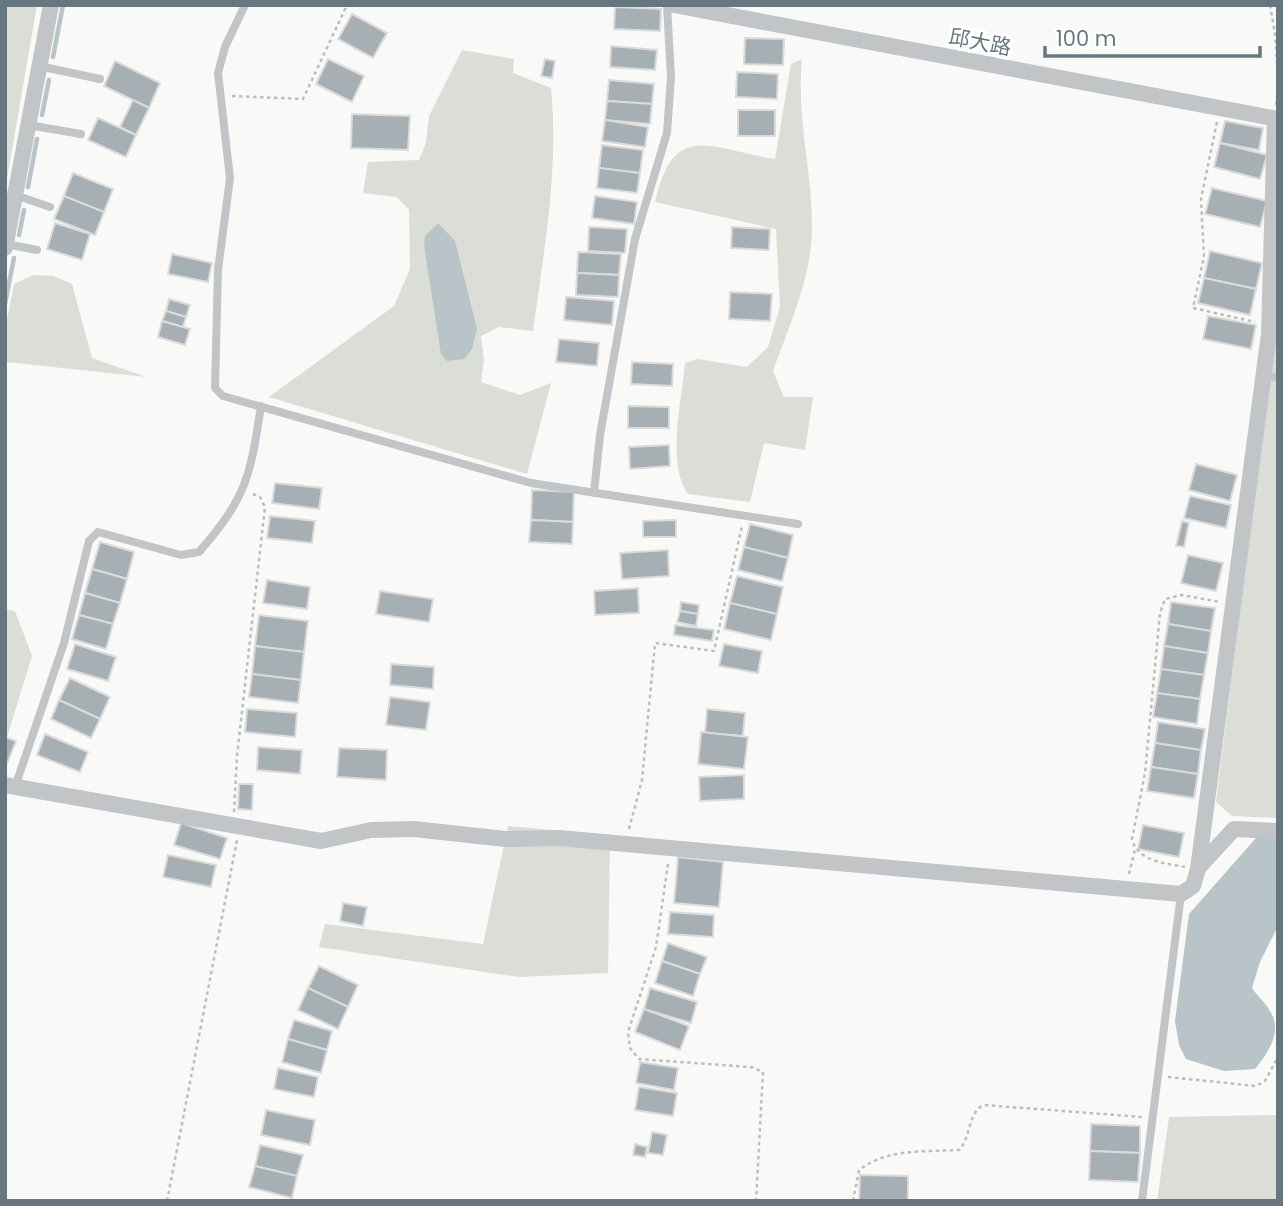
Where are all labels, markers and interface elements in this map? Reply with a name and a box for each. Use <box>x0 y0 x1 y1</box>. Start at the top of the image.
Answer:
scale bar <box>1045 14 1260 58</box>
street label: 邱大路 <box>946 22 1014 62</box>
text: 100 m <box>1056 24 1116 53</box>

